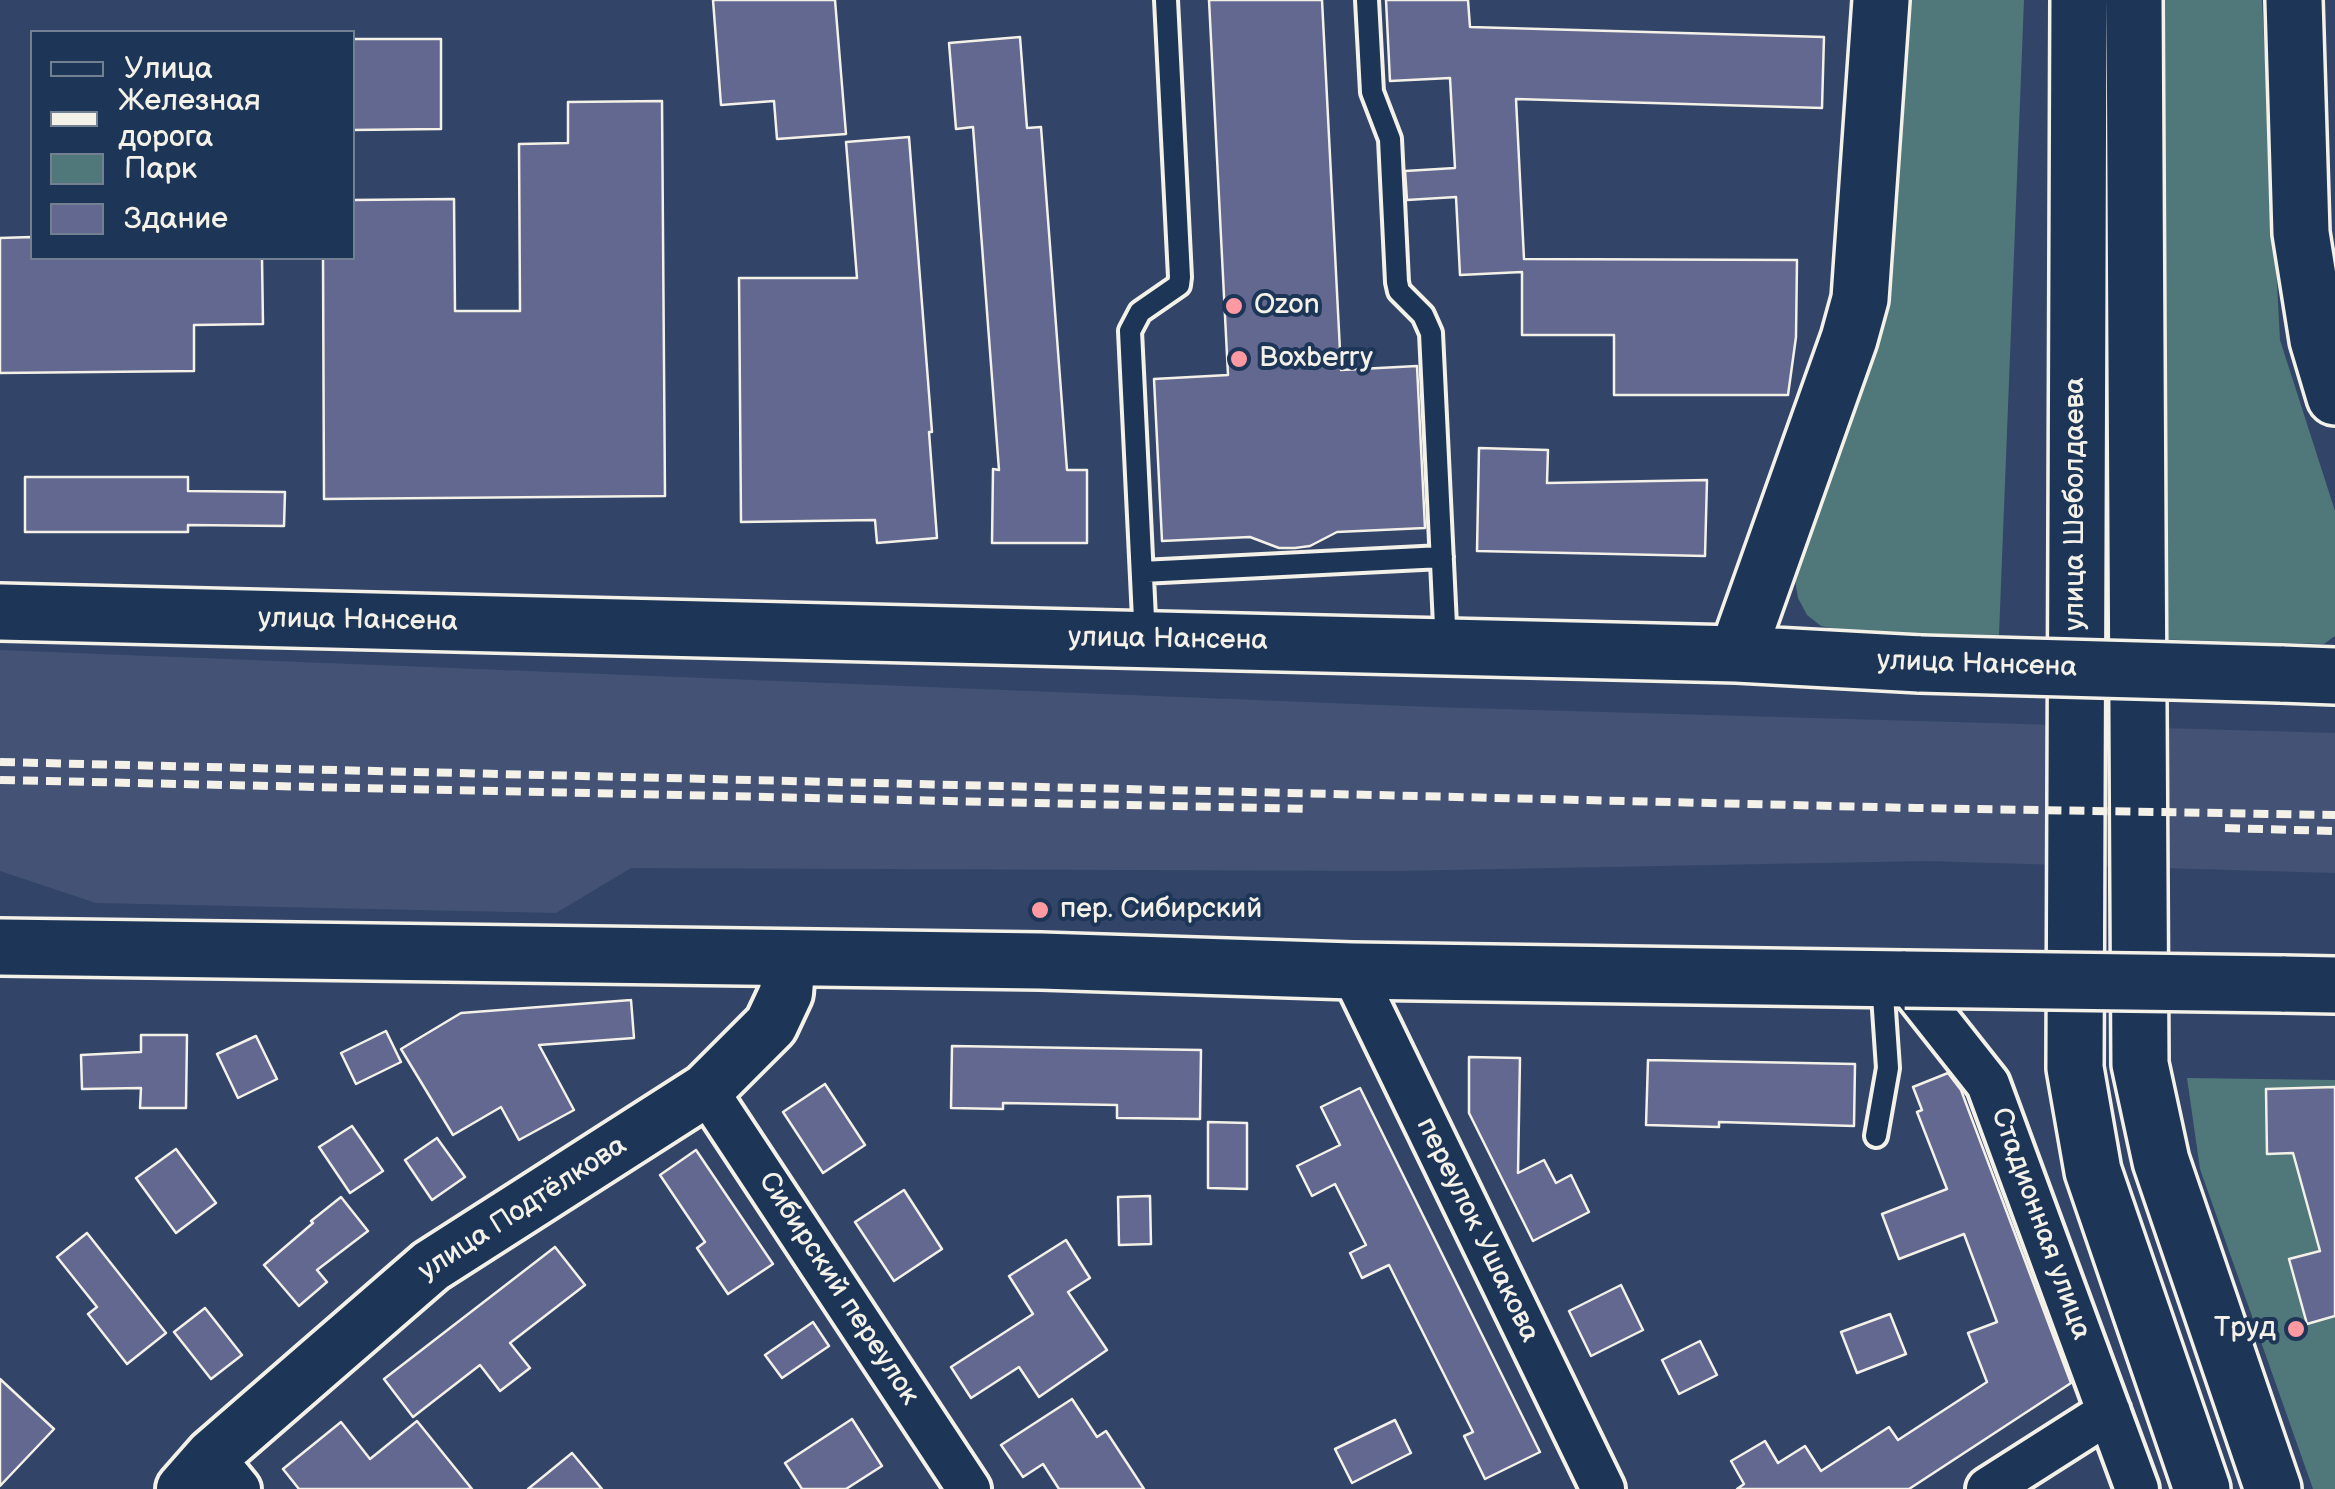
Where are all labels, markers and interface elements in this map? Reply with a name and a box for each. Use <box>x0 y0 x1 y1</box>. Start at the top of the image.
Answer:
legend <box>30 30 355 260</box>
text: Улица <box>124 51 213 87</box>
text: Железная дорога <box>118 83 261 155</box>
text: Парк <box>124 151 197 187</box>
text: Здание <box>124 201 228 237</box>
place label: Ozon <box>1254 289 1320 323</box>
marker: Ozon <box>1223 295 1245 317</box>
place label: Boxberry <box>1259 342 1373 376</box>
marker: Boxberry <box>1228 348 1250 370</box>
street label: улица Шеболдаева <box>2059 377 2093 631</box>
street label: улица Нансена <box>258 602 458 640</box>
street label: улица Нансена <box>1068 621 1268 659</box>
street label: улица Нансена <box>1877 645 2077 685</box>
place label: пер. Сибирский <box>1060 893 1262 927</box>
marker: пер. Сибирский <box>1029 899 1051 921</box>
street label: Стадионная улица <box>1982 1104 2098 1344</box>
street label: переулок Ушакова <box>1408 1112 1546 1348</box>
street label: улица Подтёлкова <box>413 1129 633 1289</box>
street label: Сибирский переулок <box>750 1166 926 1412</box>
place label: Труд <box>2214 1312 2276 1346</box>
marker: Труд <box>2285 1318 2307 1340</box>

